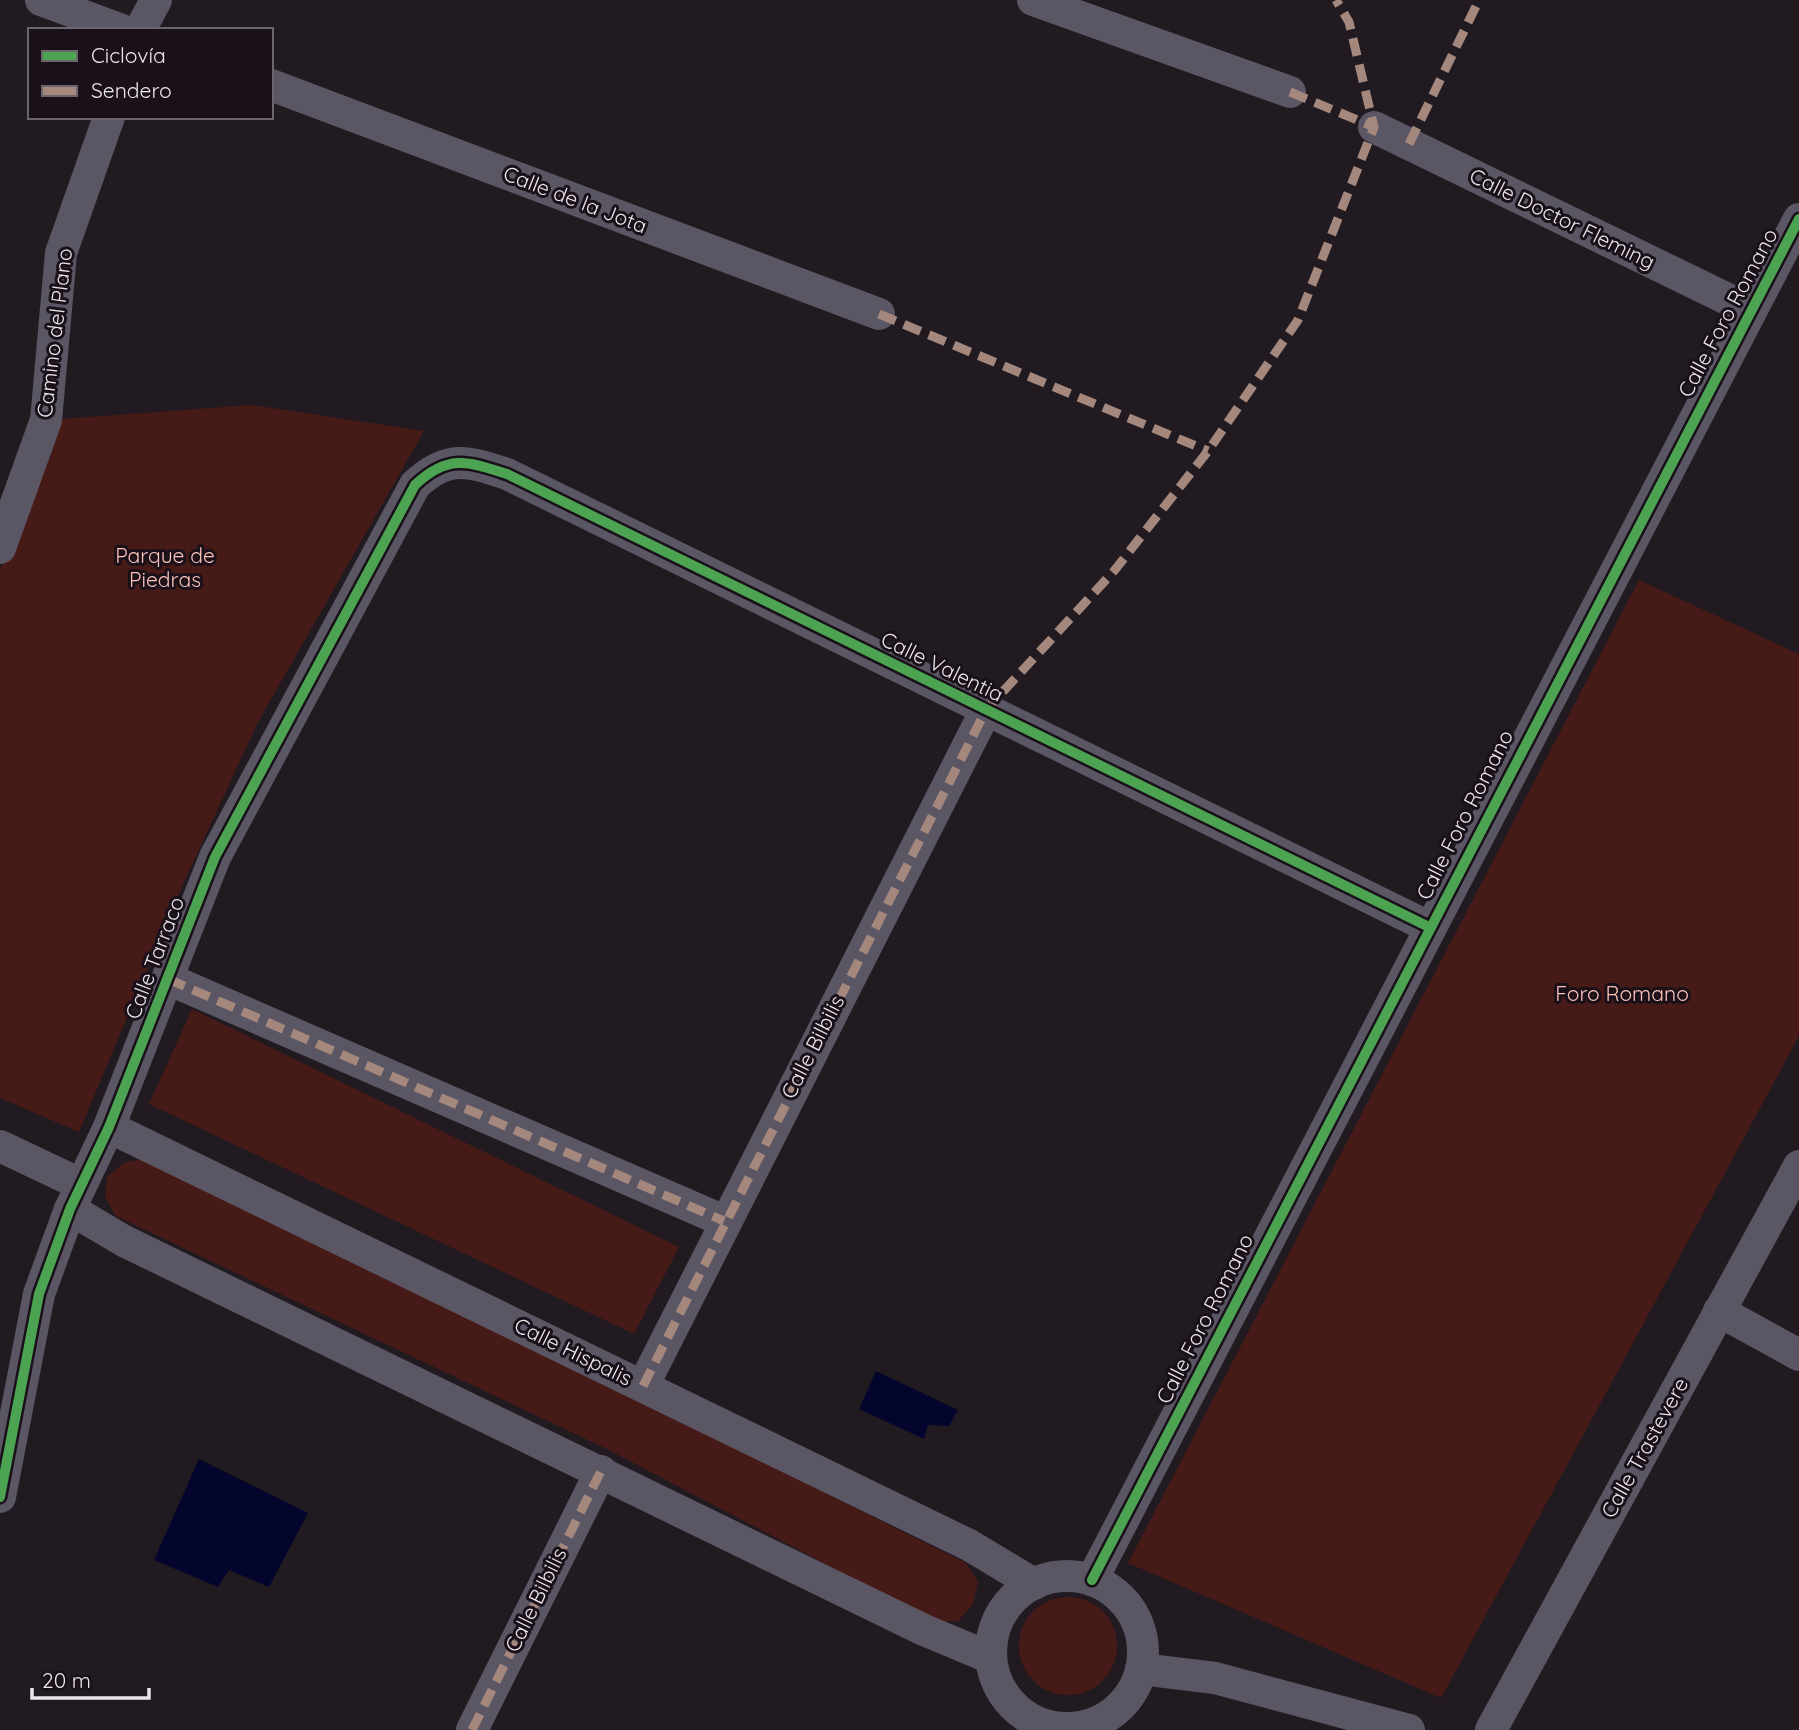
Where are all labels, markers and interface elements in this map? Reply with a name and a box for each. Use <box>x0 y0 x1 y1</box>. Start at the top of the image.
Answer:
legend <box>28 28 273 119</box>
text: Ciclovía <box>91 42 166 68</box>
text: Sendero <box>91 77 172 103</box>
street label: Calle de la Jota <box>500 160 651 238</box>
street label: Calle Doctor Fleming <box>1465 162 1659 274</box>
street label: Calle Foro Romano <box>1672 224 1783 401</box>
street label: Camino del Plano <box>31 247 77 419</box>
park label: Parque de Piedras <box>115 542 215 592</box>
street label: Calle Valentia <box>877 625 1008 707</box>
street label: Calle Foro Romano <box>1410 725 1518 904</box>
street label: Calle Tarraco <box>119 893 189 1023</box>
park label: Foro Romano <box>1555 980 1689 1006</box>
street label: Calle Bilbilis <box>775 990 849 1103</box>
street label: Calle Foro Romano <box>1150 1229 1258 1408</box>
street label: Calle Hispalis <box>510 1311 636 1391</box>
street label: Calle Trastevere <box>1595 1373 1693 1522</box>
street label: Calle Bilbilis <box>499 1543 572 1656</box>
scale bar <box>32 1656 149 1700</box>
text: 20 m <box>42 1667 91 1693</box>

